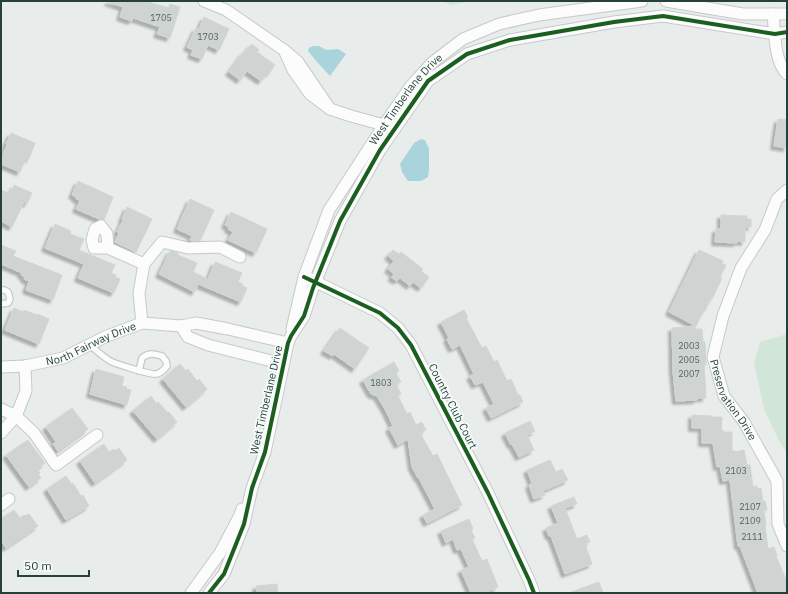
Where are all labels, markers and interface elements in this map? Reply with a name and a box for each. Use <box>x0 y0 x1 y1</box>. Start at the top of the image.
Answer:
house number: 1705 <box>150 12 172 23</box>
house number: 1703 <box>197 31 219 42</box>
street label: West Timberlane Drive <box>366 50 445 147</box>
street label: North Fairway Drive <box>45 319 138 368</box>
house number: 2003 <box>678 340 700 351</box>
street label: West Timberlane Drive <box>247 344 285 456</box>
house number: 2005 <box>678 354 700 365</box>
street label: Preservation Drive <box>707 358 760 443</box>
street label: Country Club Court <box>425 361 481 451</box>
house number: 2007 <box>678 368 700 379</box>
house number: 1803 <box>370 377 392 388</box>
house number: 2103 <box>725 465 747 476</box>
house number: 2107 <box>739 501 761 512</box>
house number: 2109 <box>739 515 761 526</box>
house number: 2111 <box>741 531 763 542</box>
scale bar <box>18 552 89 578</box>
text: 50 m <box>24 558 52 573</box>

